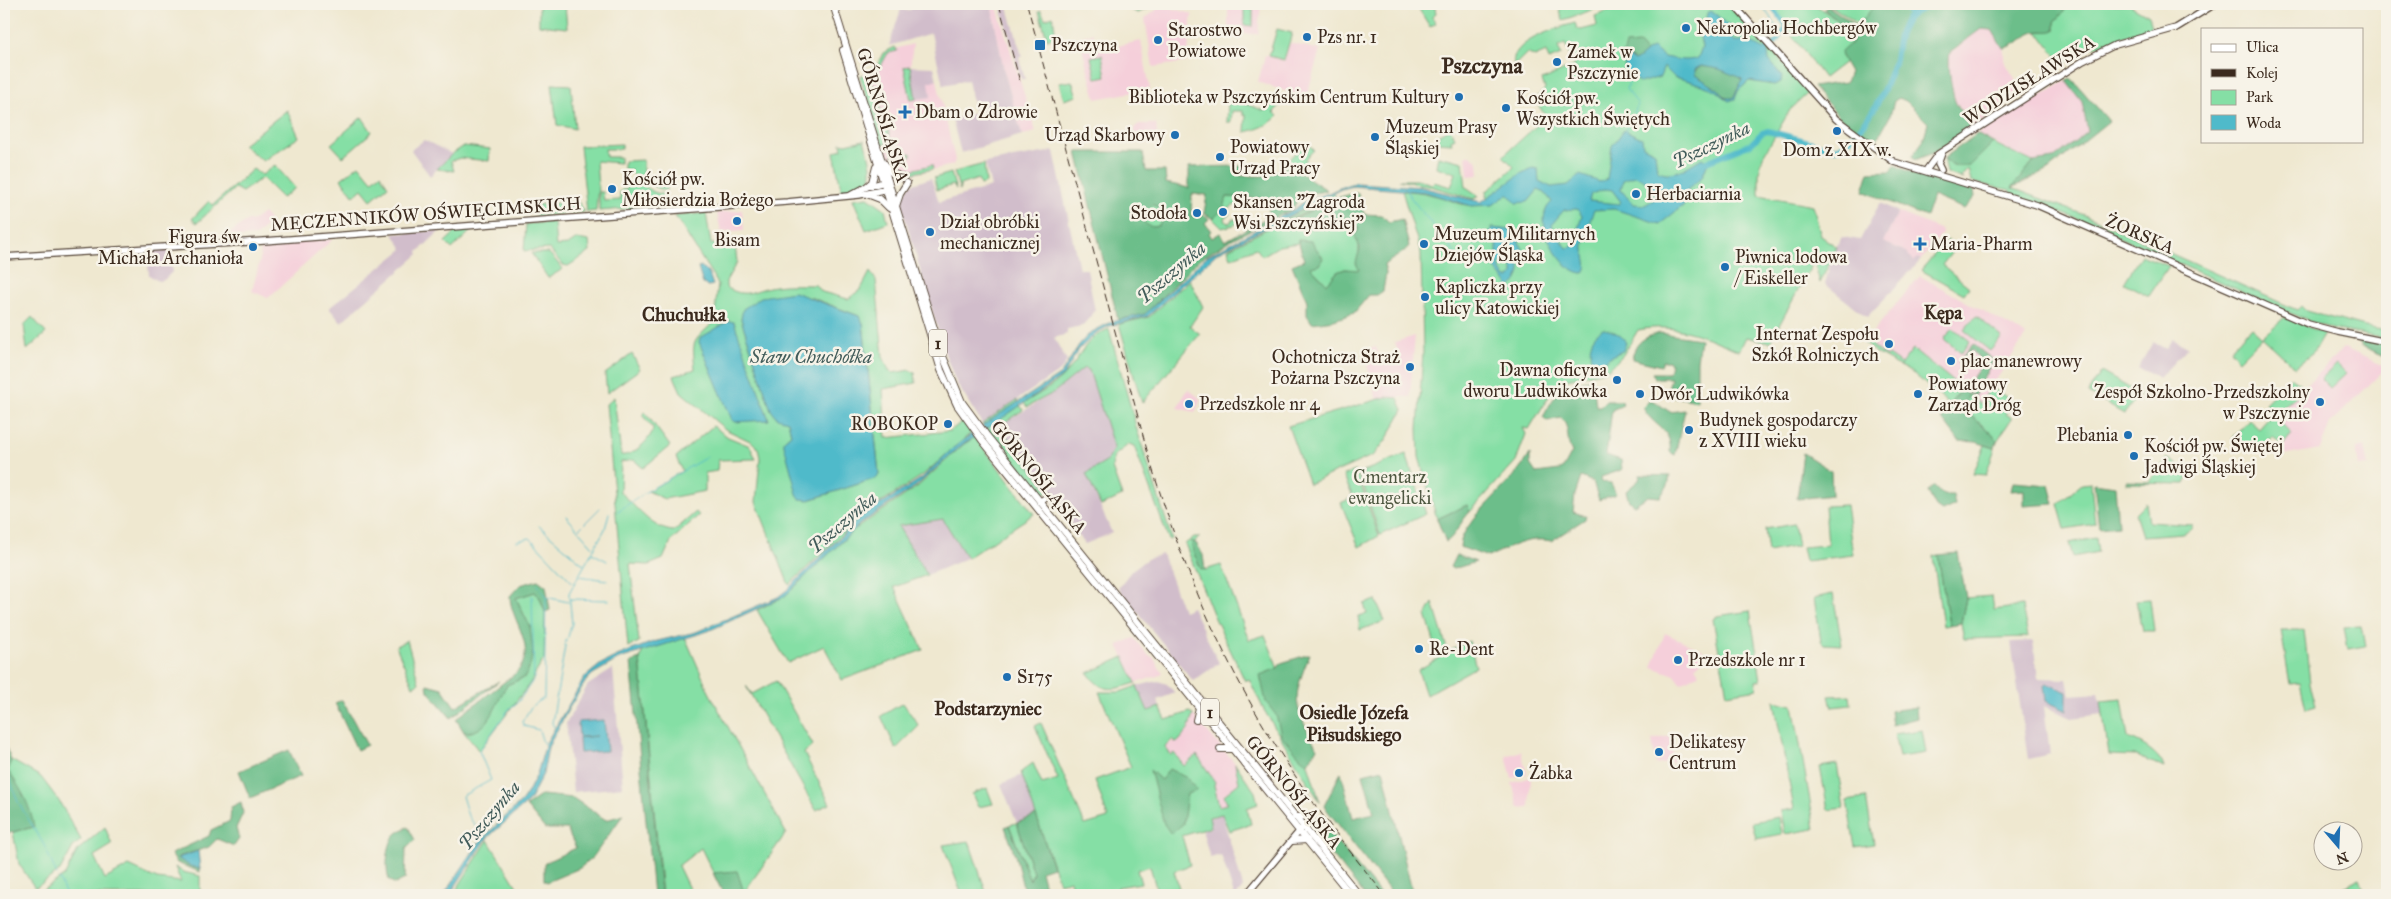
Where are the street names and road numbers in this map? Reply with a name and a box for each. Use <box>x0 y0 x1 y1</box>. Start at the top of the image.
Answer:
street label: WODZISŁAWSKA <box>1959 31 2099 129</box>
street label: GÓRNOŚLĄSKA <box>852 44 916 185</box>
street label: MĘCZENNIKÓW OŚWIĘCIMSKICH <box>270 190 582 236</box>
street label: ŻORSKA <box>2102 208 2178 259</box>
road number: 1 <box>929 329 947 356</box>
street label: GÓRNOŚLĄSKA <box>986 415 1093 538</box>
road number: 1 <box>1201 699 1219 726</box>
street label: GÓRNOŚLĄSKA <box>1241 730 1348 853</box>

